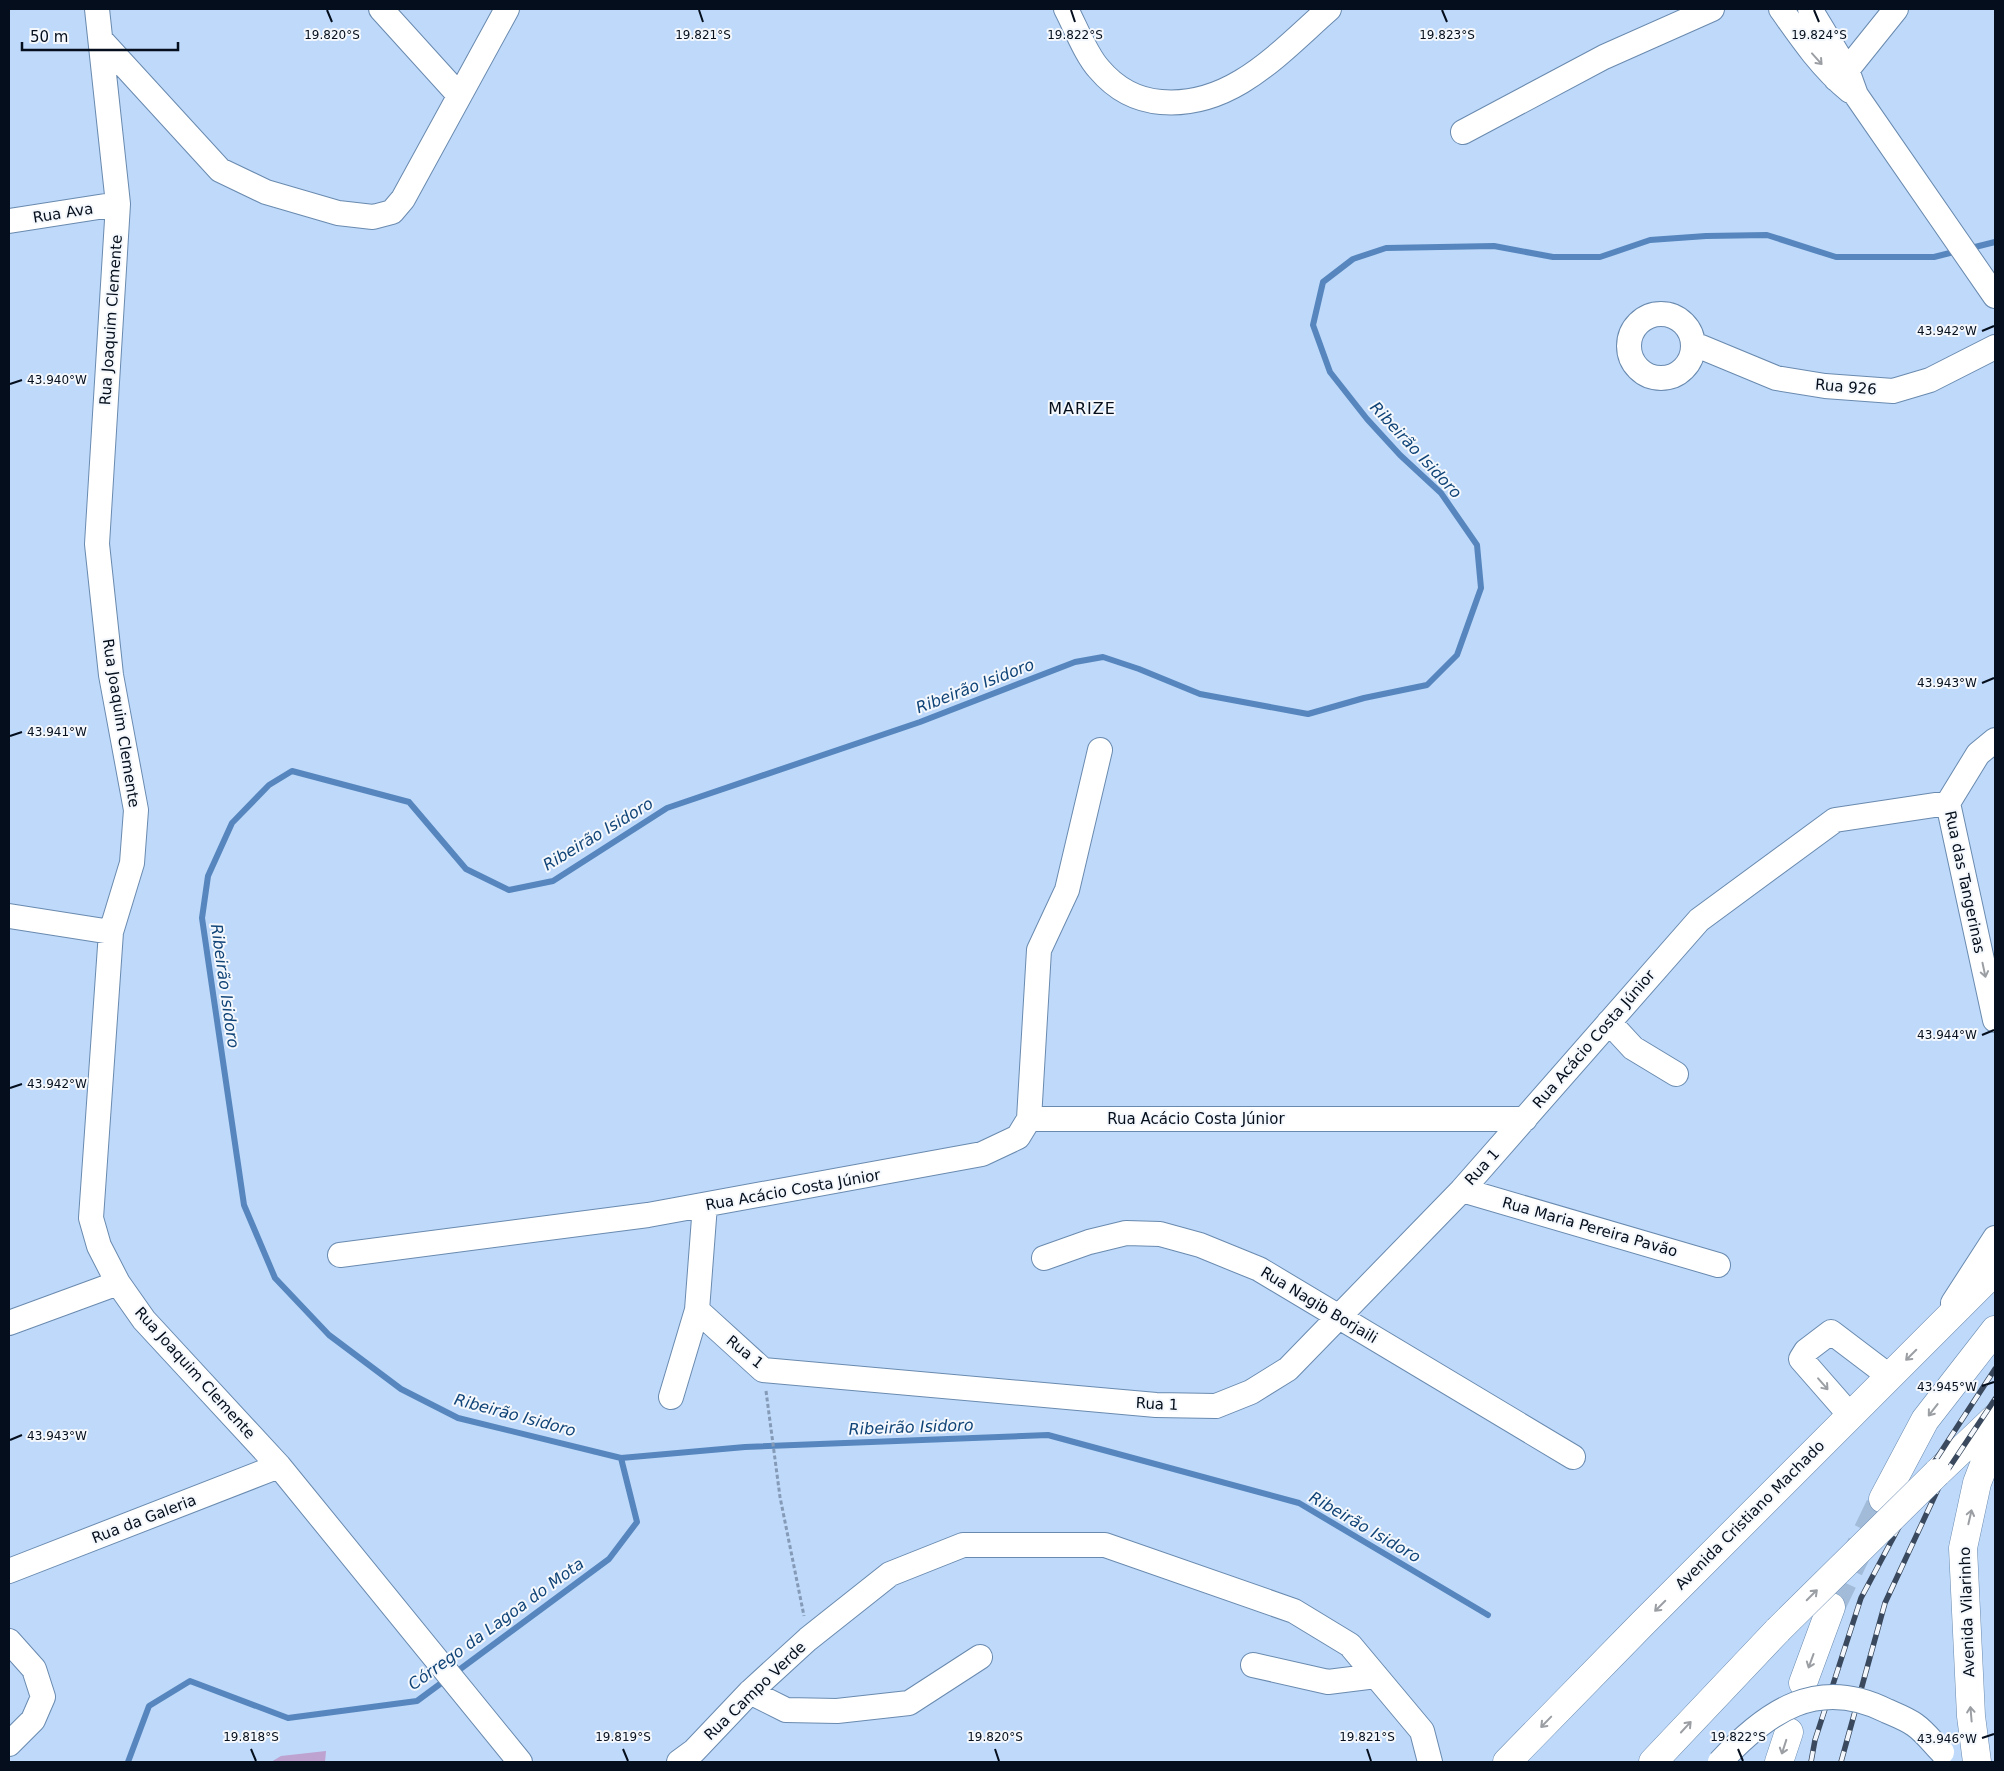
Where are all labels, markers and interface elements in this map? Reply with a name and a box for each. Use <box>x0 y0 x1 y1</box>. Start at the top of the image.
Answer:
scale bar <box>22 20 179 52</box>
text: 50 m <box>30 28 68 46</box>
text: 19.820°S <box>304 28 360 42</box>
text: 19.821°S <box>675 28 731 42</box>
text: 19.822°S <box>1047 28 1103 42</box>
text: 19.823°S <box>1419 28 1475 42</box>
text: 19.824°S <box>1791 28 1847 42</box>
one-way arrow <box>1811 52 1823 65</box>
street label: Rua Ava <box>32 199 94 227</box>
street label: Rua Joaquim Clemente <box>96 234 126 406</box>
text: 43.942°W <box>1917 324 1977 338</box>
text: 43.940°W <box>27 373 87 387</box>
street label: Rua 926 <box>1814 375 1878 399</box>
water label: Ribeirão Isidoro <box>1366 398 1466 502</box>
district label: MARIZE <box>1048 399 1116 418</box>
street label: Rua Joaquim Clemente <box>99 637 143 809</box>
water label: Ribeirão Isidoro <box>913 655 1037 717</box>
text: 43.943°W <box>1917 676 1977 690</box>
text: 43.941°W <box>27 725 87 739</box>
water label: Ribeirão Isidoro <box>540 794 657 874</box>
street label: Rua das Tangerinas <box>1941 809 1989 955</box>
water label: Ribeirão Isidoro <box>207 923 243 1049</box>
one-way arrow <box>1980 961 1989 977</box>
street label: Rua Acácio Costa Júnior <box>1529 966 1659 1112</box>
text: 43.944°W <box>1917 1028 1977 1042</box>
text: 43.942°W <box>27 1077 87 1091</box>
street label: Rua Acácio Costa Júnior <box>1107 1110 1285 1128</box>
street label: Rua 1 <box>1461 1145 1503 1189</box>
street label: Rua Acácio Costa Júnior <box>704 1166 883 1214</box>
street label: Rua Maria Pereira Pavão <box>1500 1193 1680 1261</box>
street label: Rua Nagib Borjaili <box>1257 1263 1381 1347</box>
street label: Rua Joaquim Clemente <box>131 1303 259 1443</box>
street label: Rua 1 <box>723 1332 767 1372</box>
one-way arrow <box>1905 1349 1917 1361</box>
one-way arrow <box>1817 1377 1828 1390</box>
text: 43.945°W <box>1917 1380 1977 1394</box>
water label: Ribeirão Isidoro <box>452 1390 578 1440</box>
street label: Rua 1 <box>1135 1394 1179 1414</box>
one-way arrow <box>1927 1403 1938 1416</box>
water label: Ribeirão Isidoro <box>848 1415 974 1439</box>
text: 43.943°W <box>27 1429 87 1443</box>
street label: Avenida Cristiano Machado <box>1672 1437 1828 1593</box>
water label: Ribeirão Isidoro <box>1306 1488 1424 1567</box>
street label: Rua da Galeria <box>89 1491 199 1547</box>
one-way arrow <box>1966 1510 1975 1526</box>
street label: Avenida Vilarinho <box>1956 1546 1978 1678</box>
water label: Córrego da Lagoa do Mota <box>405 1554 587 1694</box>
one-way arrow <box>1806 1589 1818 1601</box>
one-way arrow <box>1654 1600 1666 1612</box>
street label: Rua Campo Verde <box>701 1638 809 1744</box>
one-way arrow <box>1806 1653 1815 1669</box>
one-way arrow <box>1966 1706 1976 1722</box>
one-way arrow <box>1540 1716 1552 1728</box>
one-way arrow <box>1680 1720 1692 1733</box>
text: 19.818°S <box>223 1730 279 1744</box>
text: 19.819°S <box>595 1730 651 1744</box>
text: 19.820°S <box>967 1730 1023 1744</box>
text: 19.821°S <box>1339 1730 1395 1744</box>
text: 19.822°S <box>1710 1730 1766 1744</box>
text: 43.946°W <box>1917 1732 1977 1746</box>
one-way arrow <box>1779 1739 1788 1754</box>

